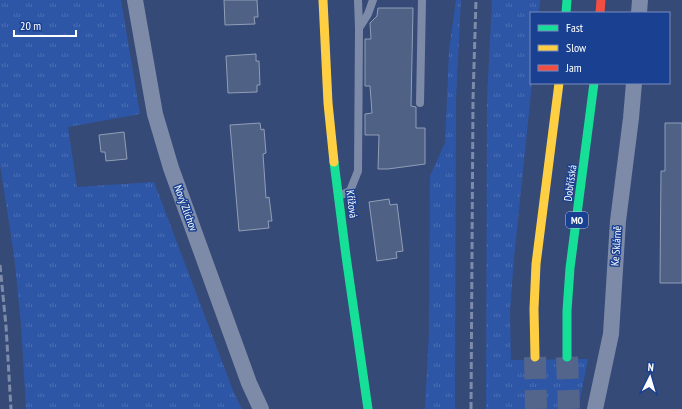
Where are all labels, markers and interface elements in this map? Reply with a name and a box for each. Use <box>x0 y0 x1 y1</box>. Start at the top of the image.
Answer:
scale bar <box>14 12 76 38</box>
legend <box>530 12 670 84</box>
text: 20 m <box>20 18 41 33</box>
text: Fast <box>566 20 584 35</box>
text: Slow <box>566 40 587 55</box>
text: Jam <box>565 60 582 75</box>
street label: Dobříšská <box>561 164 579 202</box>
street label: Nový Zlíchov <box>171 183 201 234</box>
street label: Křížová <box>343 189 361 219</box>
road number: MO <box>566 212 588 228</box>
street label: Ke Sklárně <box>608 225 624 267</box>
north arrow <box>630 357 670 397</box>
text: N <box>647 360 654 374</box>

